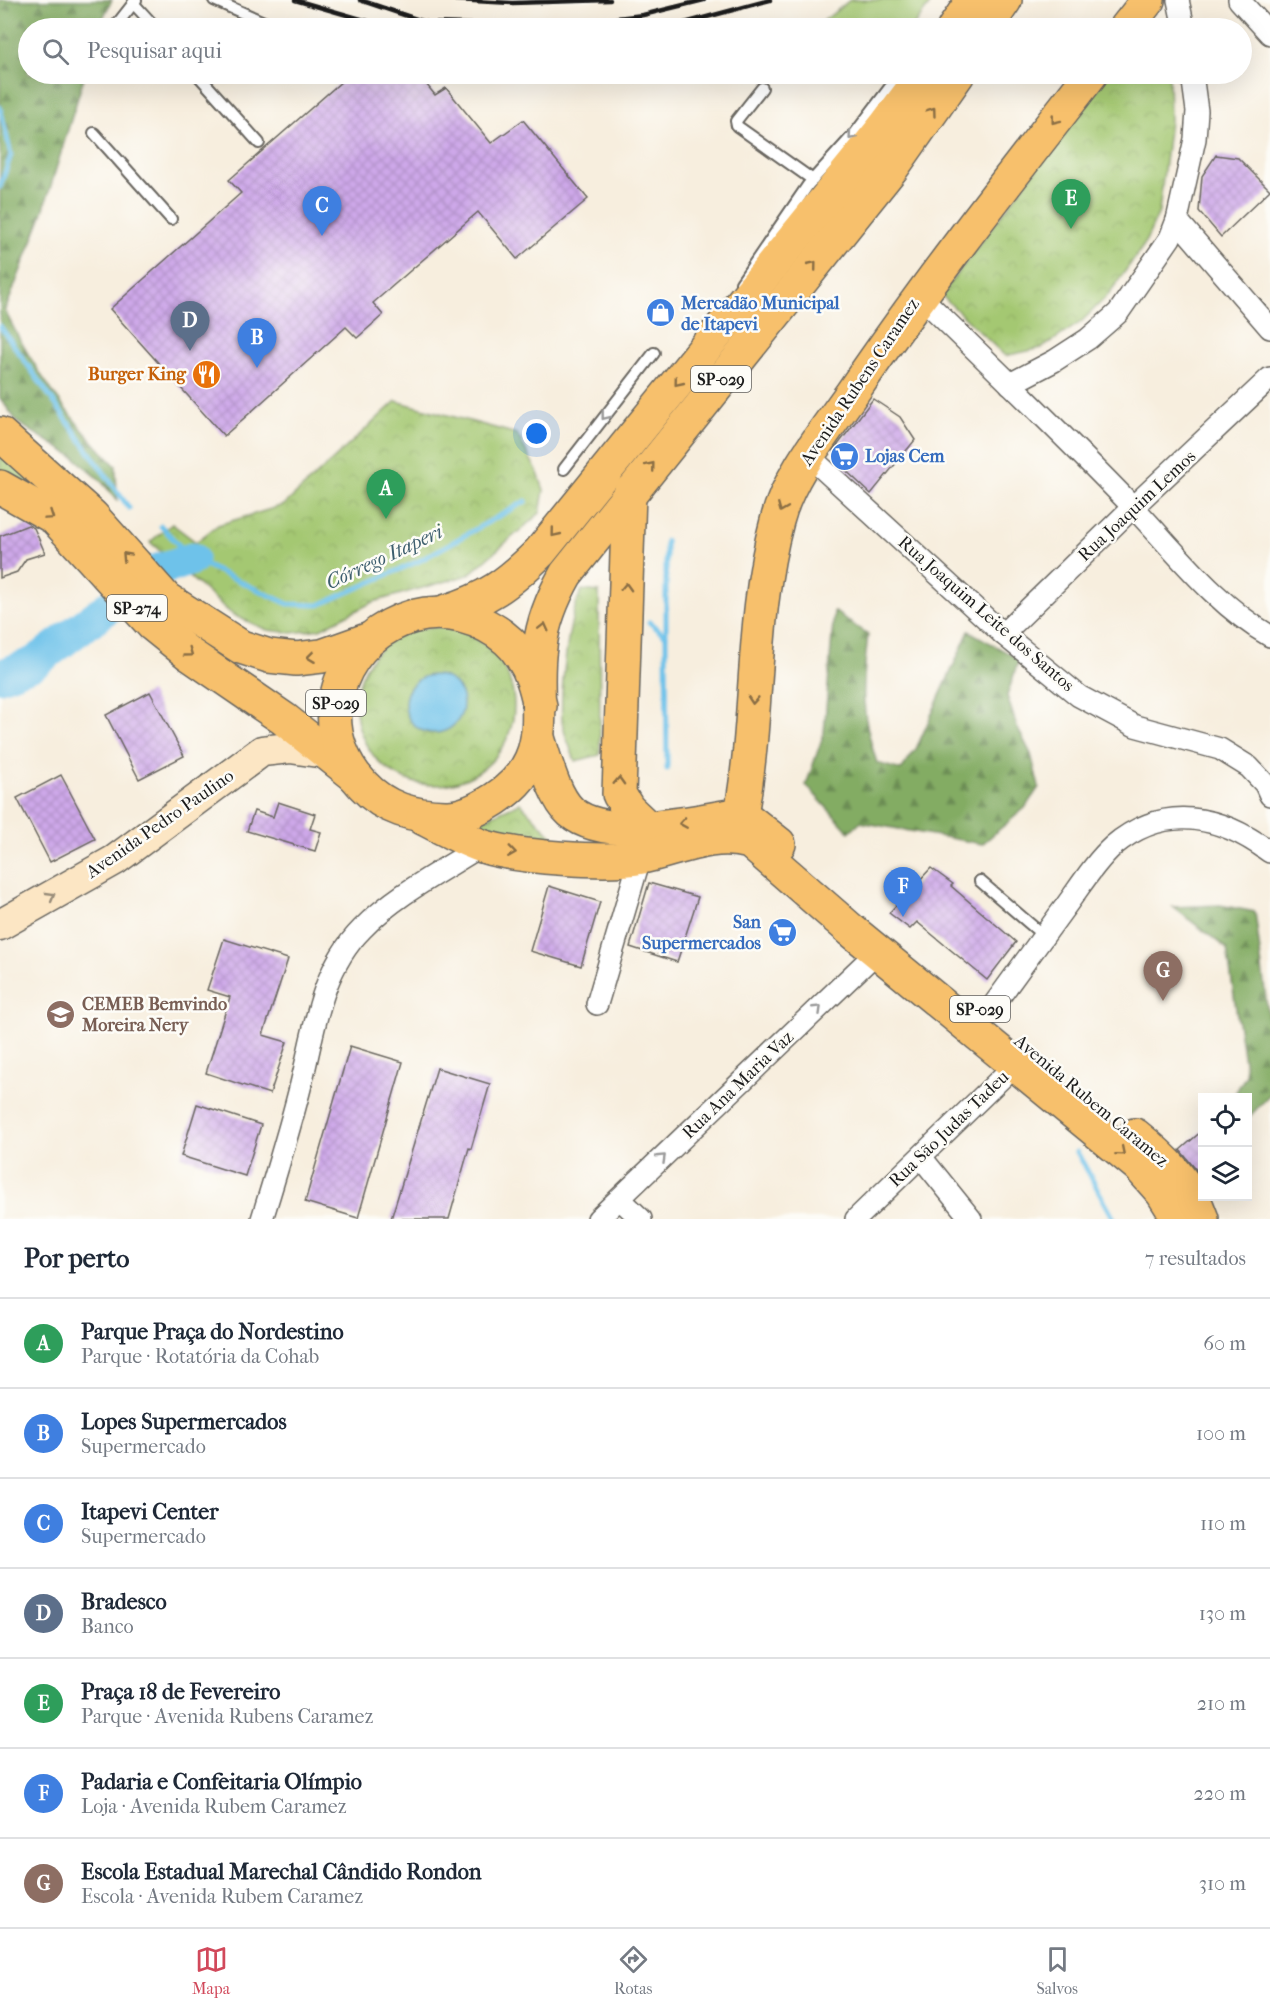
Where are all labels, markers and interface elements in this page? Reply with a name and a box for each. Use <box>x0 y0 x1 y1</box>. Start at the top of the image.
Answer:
search box <box>18 18 1252 84</box>
icon: search <box>39 35 72 68</box>
text: Pesquisar aqui <box>87 38 222 64</box>
one-way arrow <box>925 107 936 118</box>
one-way arrow <box>1052 113 1063 124</box>
one-way arrow <box>848 130 859 140</box>
pin: E <box>1052 180 1090 229</box>
pin: C <box>302 186 342 236</box>
one-way arrow <box>806 261 817 272</box>
place label: Mercadão Municipal de Itapevi <box>680 293 841 335</box>
street label: Avenida Rubens Caramez <box>796 295 924 470</box>
shop icon: Mercadão Municipal de Itapevi <box>644 297 676 329</box>
pin: D <box>170 302 210 351</box>
pin: B <box>238 318 276 368</box>
restaurant icon: Burger King <box>191 358 223 390</box>
place label: Burger King <box>88 364 187 385</box>
road number: SP-029 <box>691 366 751 392</box>
one-way arrow <box>674 375 685 386</box>
one-way arrow <box>602 409 613 420</box>
your location <box>522 419 551 448</box>
supermarket icon: Lojas Cem <box>828 440 860 472</box>
place label: Lojas Cem <box>865 446 945 467</box>
street label: Rua Joaquim Lemos <box>1074 446 1200 566</box>
one-way arrow <box>644 462 655 473</box>
pin: A <box>366 470 406 519</box>
one-way arrow <box>777 502 789 513</box>
one-way arrow <box>44 509 55 520</box>
water label: Córrego Itaperi <box>322 519 447 594</box>
one-way arrow <box>551 526 562 537</box>
street label: Rua Joaquim Leite dos Santos <box>894 532 1079 696</box>
one-way arrow <box>122 552 133 563</box>
one-way arrow <box>620 582 632 591</box>
road number: SP-274 <box>107 595 167 621</box>
one-way arrow <box>537 622 550 632</box>
one-way arrow <box>182 646 193 657</box>
one-way arrow <box>306 651 316 663</box>
road number: SP-029 <box>306 690 366 716</box>
one-way arrow <box>746 696 759 705</box>
street label: Avenida Pedro Paulino <box>81 765 238 883</box>
one-way arrow <box>613 777 626 786</box>
one-way arrow <box>678 816 688 829</box>
one-way arrow <box>508 846 517 858</box>
pin: F <box>884 868 922 917</box>
one-way arrow <box>45 892 55 903</box>
place label: San Supermercados <box>642 912 762 954</box>
supermarket icon: San Supermercados <box>766 916 798 948</box>
pin: G <box>1144 952 1182 1001</box>
place label: CEMEB Bemvindo Moreira Nery <box>81 994 227 1036</box>
road number: SP-029 <box>950 996 1010 1022</box>
school or university icon: CEMEB Bemvindo Moreira Nery <box>45 998 77 1030</box>
one-way arrow <box>812 1005 822 1016</box>
street label: Rua Ana Maria Vaz <box>678 1027 798 1143</box>
street label: Avenida Rubem Caramez <box>1009 1030 1172 1172</box>
street label: Rua São Judas Tadeu <box>885 1066 1013 1192</box>
map controls <box>1198 1093 1252 1201</box>
button: locate <box>1198 1093 1252 1147</box>
one-way arrow <box>1114 1144 1125 1155</box>
button: layers <box>1198 1147 1252 1201</box>
one-way arrow <box>655 1154 666 1165</box>
text: Por perto <box>24 1243 129 1274</box>
text: 7 resultados <box>1145 1247 1246 1270</box>
text: Parque Praça do Nordestino <box>81 1319 344 1345</box>
text: A <box>37 1332 50 1355</box>
text: 60 m <box>1203 1332 1246 1355</box>
text: Parque · Rotatória da Cohab <box>81 1345 319 1368</box>
text: Lopes Supermercados <box>81 1409 287 1435</box>
text: B <box>37 1422 50 1445</box>
text: 100 m <box>1196 1422 1246 1445</box>
text: Supermercado <box>81 1435 206 1458</box>
text: Itapevi Center <box>81 1499 219 1525</box>
text: C <box>37 1512 50 1535</box>
text: 110 m <box>1200 1512 1246 1535</box>
text: Supermercado <box>81 1525 206 1548</box>
text: Bradesco <box>81 1589 167 1615</box>
text: D <box>36 1602 51 1625</box>
text: 130 m <box>1199 1602 1246 1625</box>
text: Banco <box>81 1615 134 1638</box>
text: Praça 18 de Fevereiro <box>81 1679 280 1705</box>
text: E <box>37 1692 50 1715</box>
text: 210 m <box>1197 1692 1246 1715</box>
text: Parque · Avenida Rubens Caramez <box>81 1705 373 1728</box>
text: Padaria e Confeitaria Olímpio <box>81 1769 362 1795</box>
text: F <box>38 1782 49 1805</box>
text: 220 m <box>1193 1782 1246 1805</box>
text: Loja · Avenida Rubem Caramez <box>81 1795 347 1818</box>
text: Escola Estadual Marechal Cândido Rondon <box>81 1859 481 1885</box>
text: G <box>36 1872 51 1895</box>
text: 310 m <box>1199 1872 1246 1895</box>
text: Escola · Avenida Rubem Caramez <box>81 1885 363 1908</box>
tab: Mapa <box>192 1943 230 1998</box>
tab: Rotas <box>614 1943 652 1998</box>
tab: Salvos <box>1036 1943 1078 1998</box>

